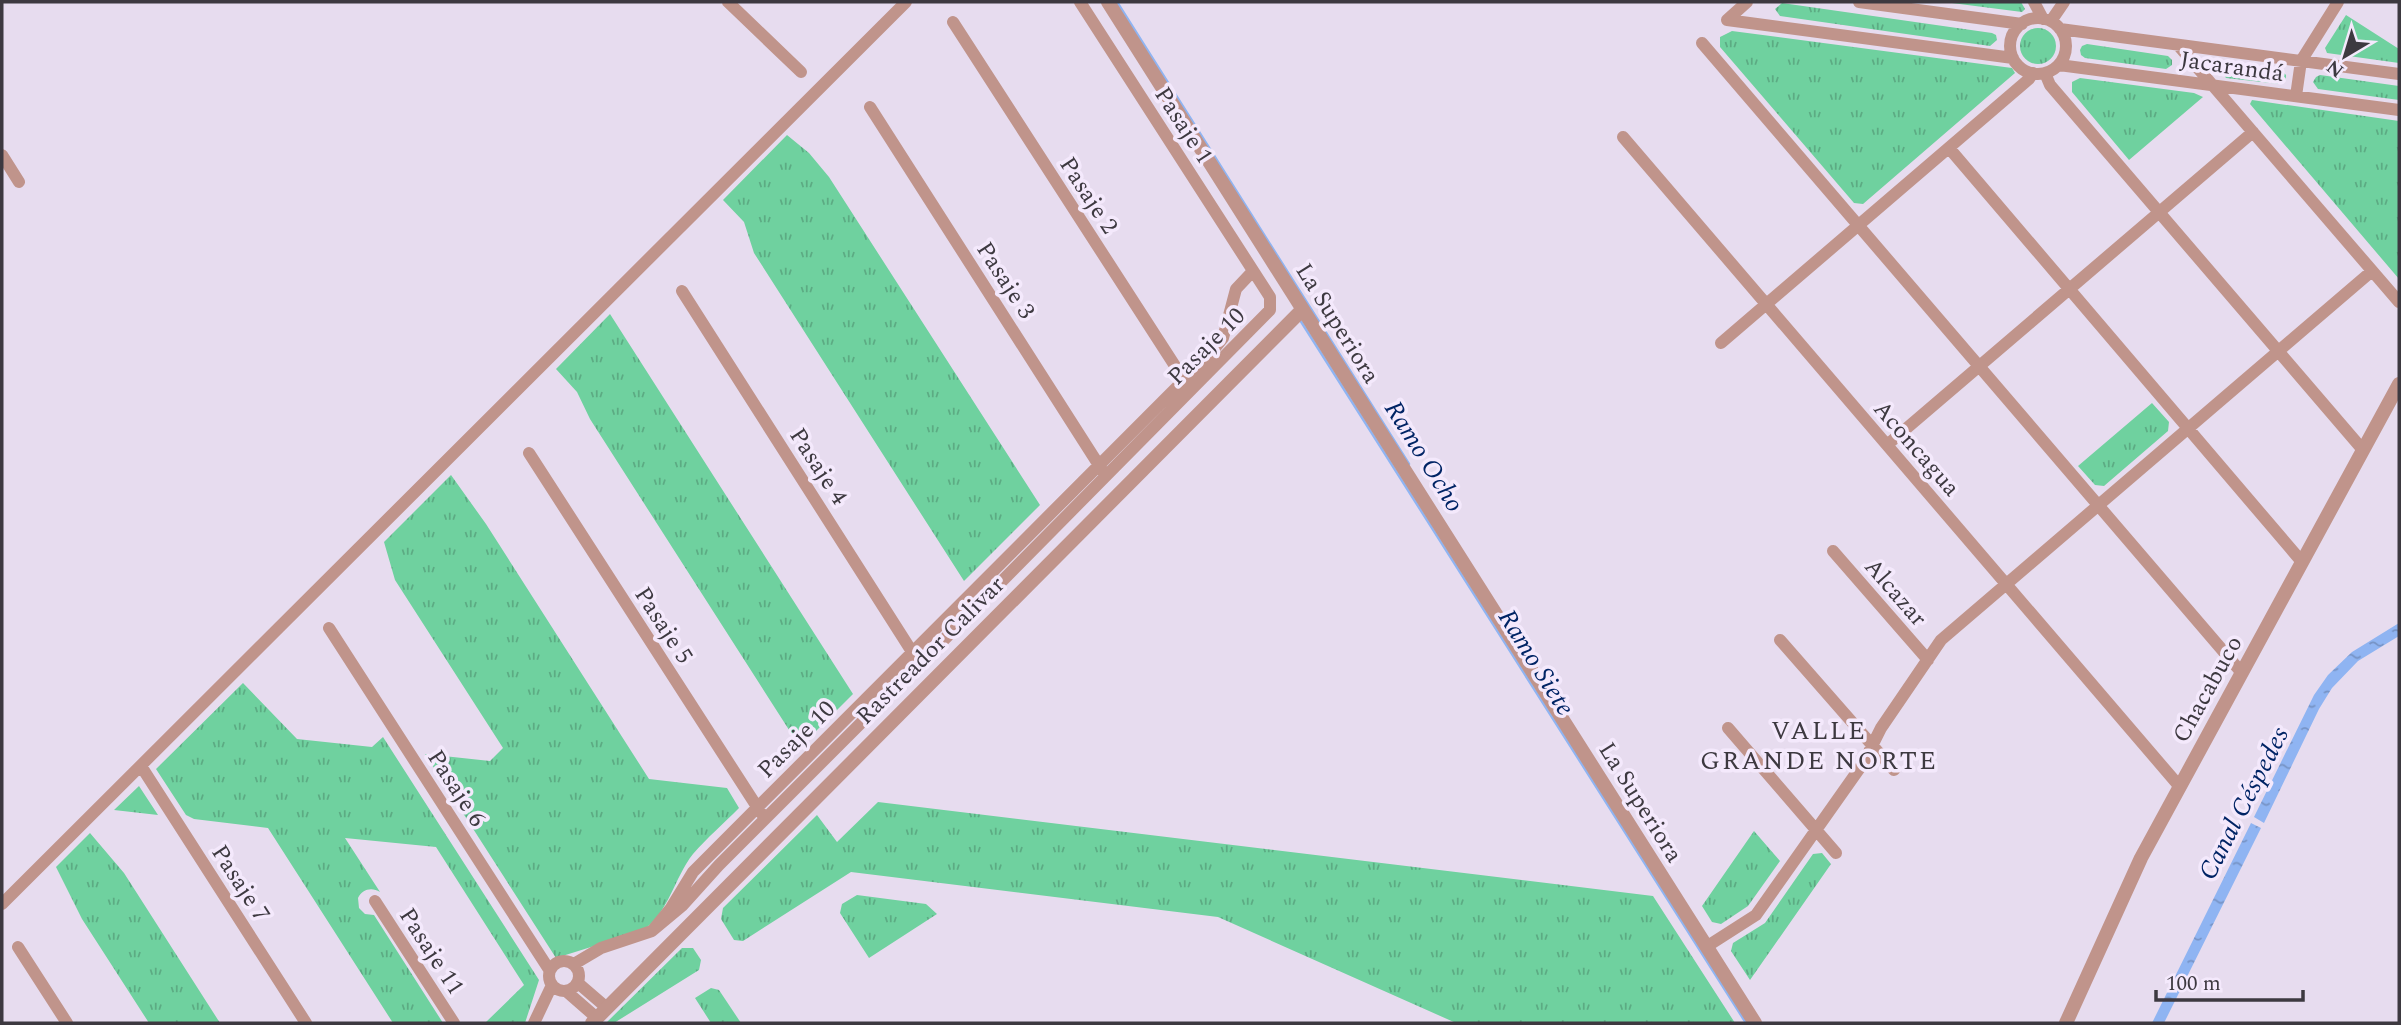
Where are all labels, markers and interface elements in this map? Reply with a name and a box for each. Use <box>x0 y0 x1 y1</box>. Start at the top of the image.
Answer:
north arrow <box>2310 21 2380 91</box>
street label: Jacarandá <box>2178 42 2286 92</box>
text: N <box>2320 52 2350 84</box>
street label: Pasaje 1 <box>1145 80 1222 171</box>
street label: Pasaje 2 <box>1050 150 1127 241</box>
street label: Pasaje 3 <box>967 235 1044 326</box>
street label: La Superiora <box>1286 256 1389 391</box>
street label: Pasaje 10 <box>1159 299 1254 394</box>
water label: Ramo Ocho <box>1374 393 1474 520</box>
street label: Aconcagua <box>1864 393 1968 505</box>
street label: Pasaje 4 <box>780 421 857 512</box>
street label: Alcazar <box>1855 550 1935 635</box>
street label: Rastreador Calivar <box>848 568 1013 733</box>
street label: Pasaje 5 <box>625 580 702 671</box>
water label: Ramo Siete <box>1488 601 1585 724</box>
street label: Chacabuco <box>2164 629 2252 750</box>
street label: Pasaje 10 <box>749 692 844 787</box>
district label: VALLE GRANDE NORTE <box>1700 711 1938 781</box>
water label: Canal Céspedes <box>2188 720 2300 887</box>
street label: La Superiora <box>1589 735 1692 870</box>
street label: Pasaje 6 <box>418 743 495 834</box>
street label: Pasaje 7 <box>202 838 279 929</box>
street label: Pasaje 11 <box>389 901 473 1002</box>
scale bar <box>2156 958 2303 1002</box>
text: 100 m <box>2166 968 2221 1000</box>

